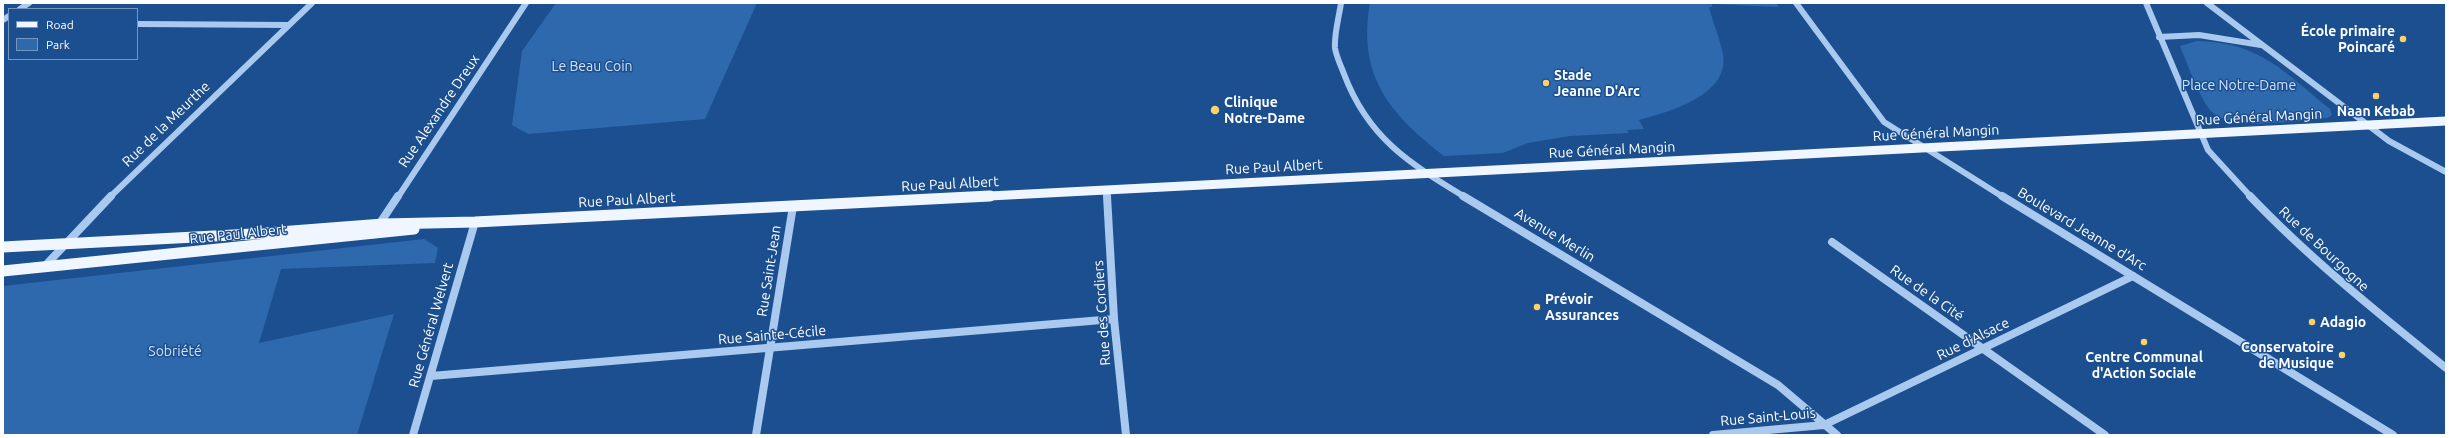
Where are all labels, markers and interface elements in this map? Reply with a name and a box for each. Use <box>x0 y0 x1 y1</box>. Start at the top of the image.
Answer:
legend <box>8 8 138 60</box>
text: Road <box>46 18 74 31</box>
place label: École primaire Poincaré <box>2301 23 2395 56</box>
marker: École primaire Poincaré <box>2398 34 2408 44</box>
text: Park <box>46 38 70 51</box>
street label: Rue Alexandre Dreux <box>395 51 483 171</box>
park label: Le Beau Coin <box>551 58 633 74</box>
place label: Stade Jeanne D'Arc <box>1554 67 1640 100</box>
park label: Place Notre-Dame <box>2182 77 2296 93</box>
street label: Rue de la Meurthe <box>119 78 213 170</box>
marker: Stade Jeanne D'Arc <box>1541 78 1551 88</box>
marker: Naan Kebab <box>2371 91 2381 101</box>
place label: Clinique Notre-Dame <box>1224 94 1305 126</box>
place label: Naan Kebab <box>2337 103 2415 119</box>
marker: Clinique Notre-Dame <box>1209 104 1221 116</box>
street label: Rue Général Mangin <box>2195 105 2323 129</box>
street label: Rue Général Mangin <box>1872 121 2000 145</box>
street label: Rue Général Mangin <box>1548 138 1676 162</box>
street label: Rue Paul Albert <box>1225 156 1323 178</box>
street label: Rue Paul Albert <box>901 173 999 195</box>
street label: Boulevard Jeanne d'Arc <box>2014 184 2150 274</box>
street label: Rue Paul Albert <box>578 189 676 211</box>
street label: Rue de Bourgogne <box>2275 203 2373 295</box>
street label: Avenue Merlin <box>1512 204 1598 266</box>
street label: Rue Paul Albert <box>189 221 287 247</box>
street label: Rue Saint-Jean <box>753 224 785 318</box>
street label: Rue des Cordiers <box>1090 260 1114 366</box>
street label: Rue Général Welvert <box>405 261 457 389</box>
street label: Rue de la Cité <box>1887 261 1967 325</box>
place label: Prévoir Assurances <box>1545 291 1619 324</box>
marker: Prévoir Assurances <box>1532 302 1542 312</box>
street label: Rue d'Alsace <box>1934 314 2012 364</box>
place label: Adagio <box>2320 314 2366 330</box>
marker: Adagio <box>2307 317 2317 327</box>
street label: Rue Sainte-Cécile <box>717 322 827 348</box>
marker: Centre Communal d'Action Sociale <box>2139 337 2149 347</box>
place label: Conservatoire de Musique <box>2241 339 2334 372</box>
park label: Sobriété <box>148 343 202 359</box>
place label: Centre Communal d'Action Sociale <box>2085 349 2203 382</box>
marker: Conservatoire de Musique <box>2337 350 2347 360</box>
street label: Rue Saint-Louis <box>1720 404 1816 430</box>

